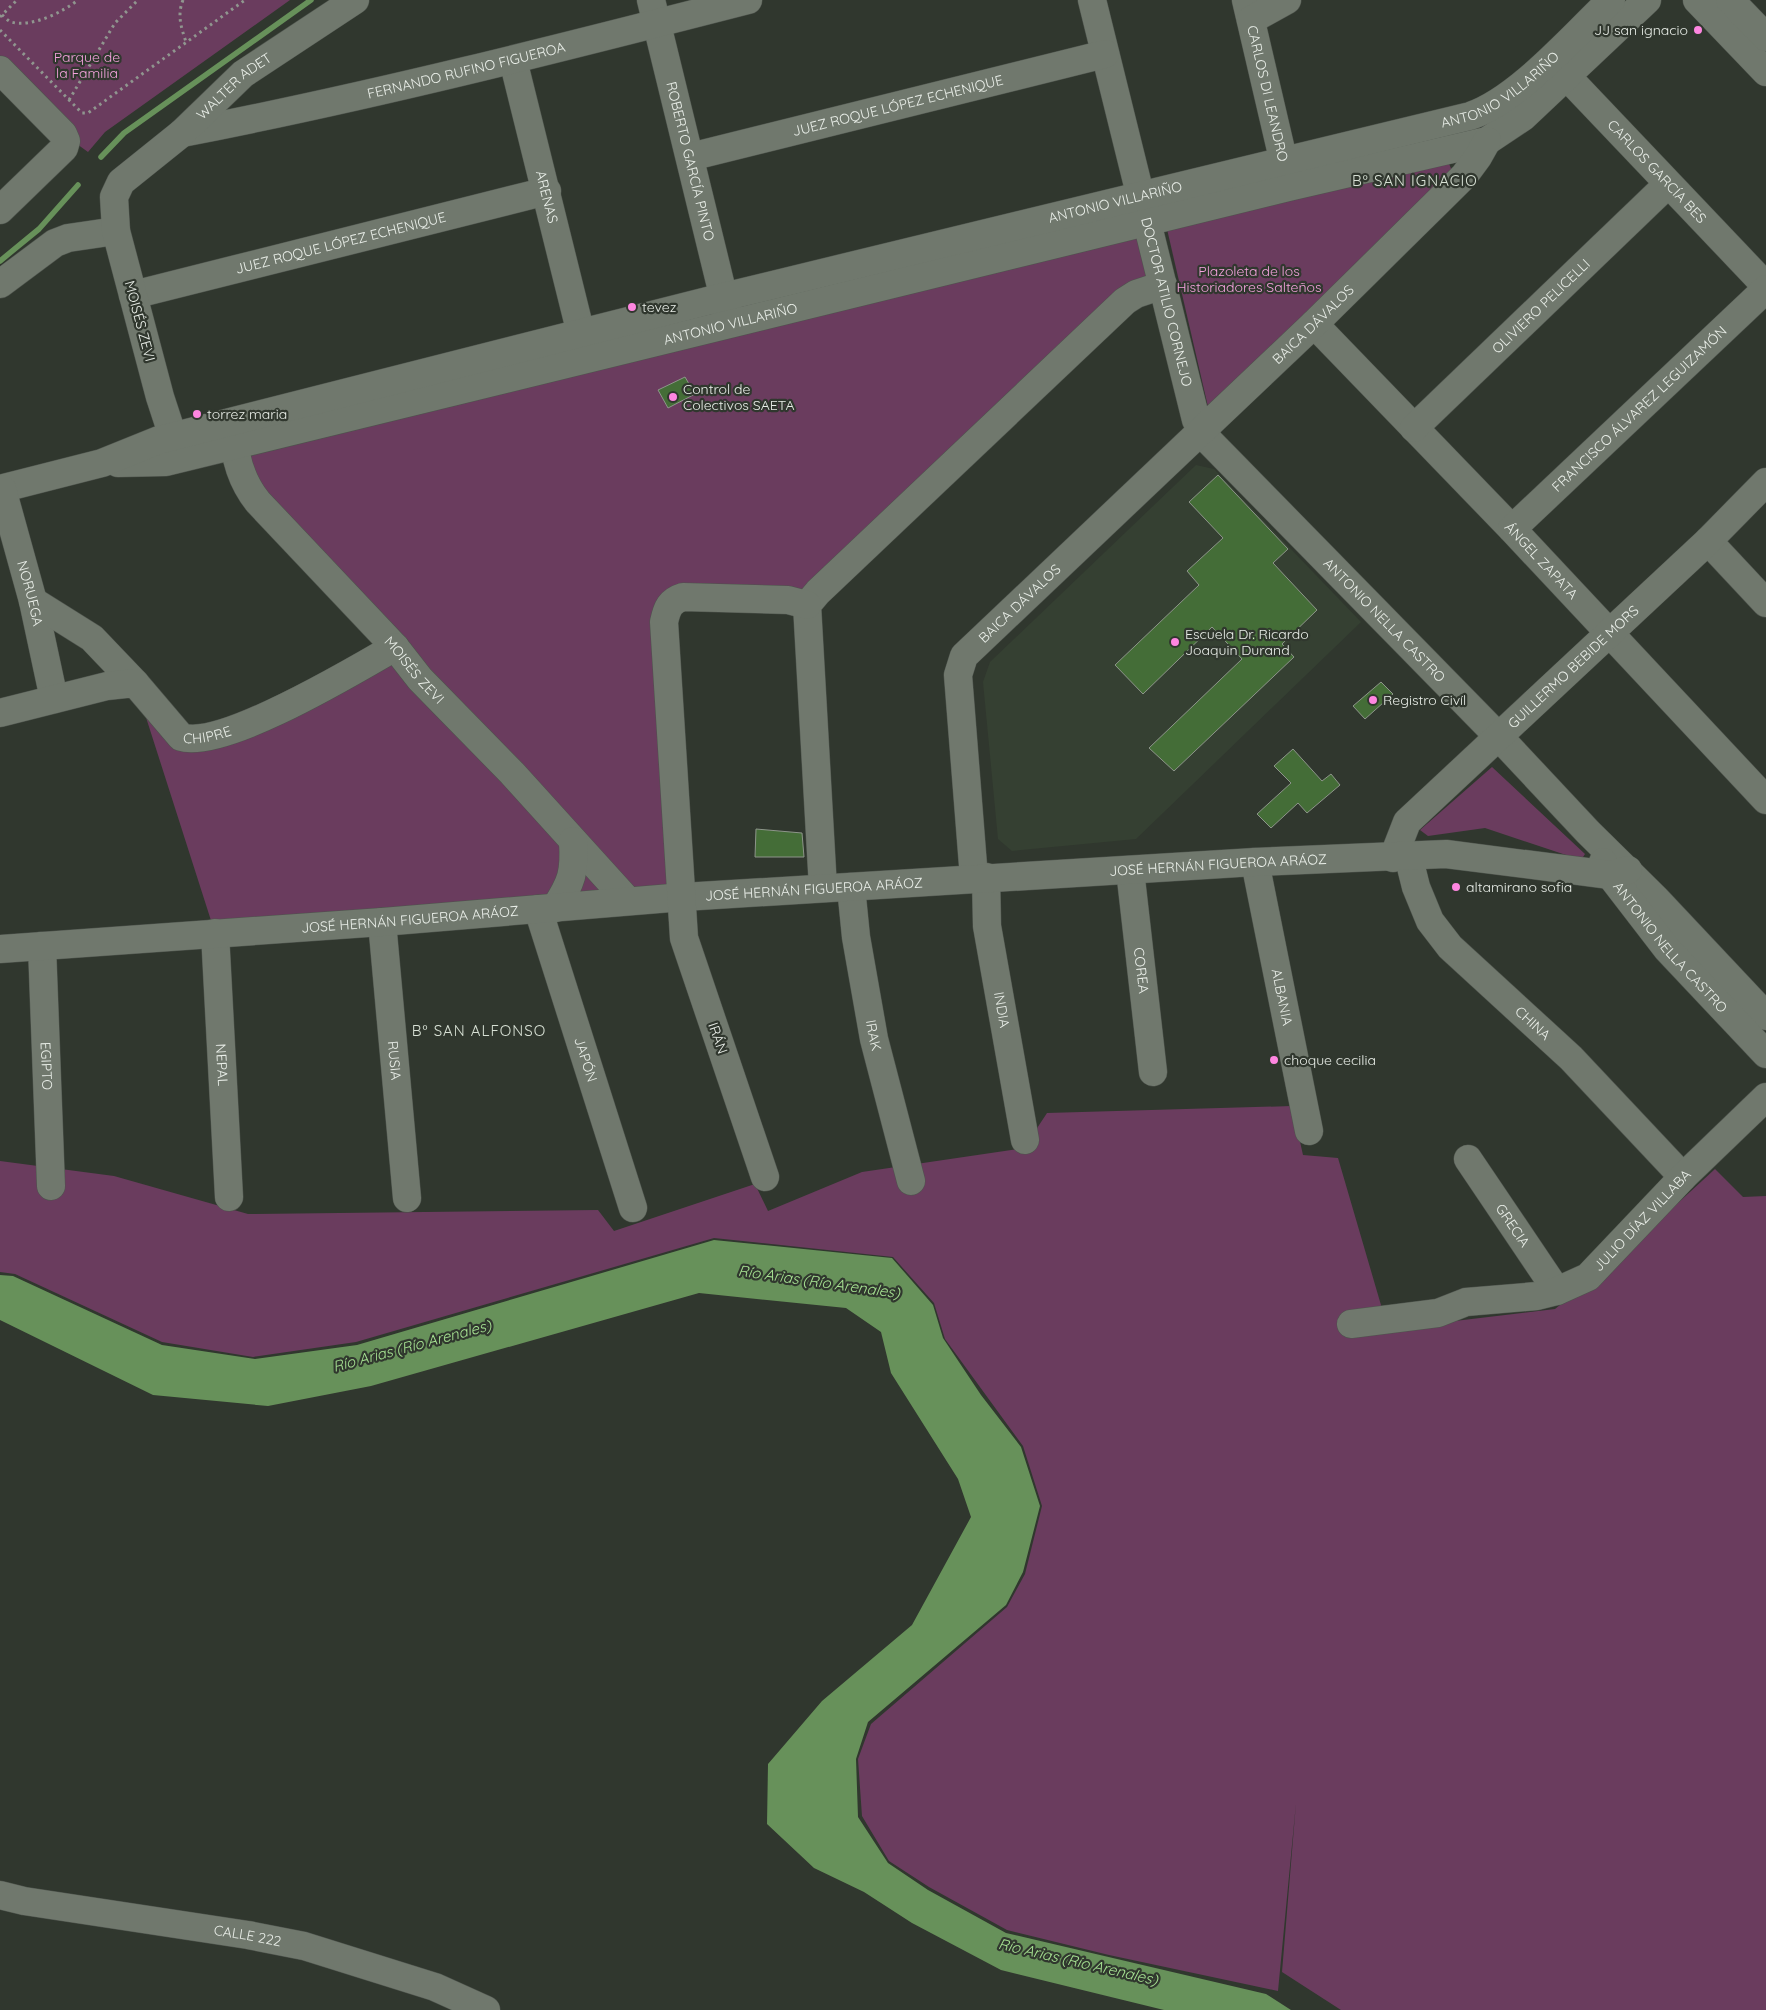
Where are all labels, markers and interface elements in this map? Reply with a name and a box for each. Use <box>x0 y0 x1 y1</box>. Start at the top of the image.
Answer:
place label: JJ san ignacio <box>1594 21 1688 39</box>
street label: CARLOS DI LEANDRO <box>1243 24 1292 164</box>
marker: JJ san ignacio <box>1692 24 1704 36</box>
street label: FERNANDO RUFINO FIGUEROA <box>365 38 567 103</box>
street label: ANTONIO VILLARIÑO <box>1439 47 1563 132</box>
park label: Parque de la Familia <box>54 48 120 82</box>
street label: WALTER ADET <box>193 49 275 123</box>
street label: JUEZ ROQUE LÓPEZ ECHENIQUE <box>790 71 1005 140</box>
street label: ROBERTO GARCÍA PINTO <box>662 80 719 243</box>
street label: CARLOS GARCÍA BES <box>1604 116 1710 227</box>
street label: ARENAS <box>532 169 562 225</box>
district label: B° SAN IGNACIO <box>1352 171 1478 190</box>
street label: ANTONIO VILLARIÑO <box>1046 177 1184 227</box>
street label: JUEZ ROQUE LÓPEZ ECHENIQUE <box>233 208 448 278</box>
street label: DOCTOR ATILIO CORNEJO <box>1137 215 1196 389</box>
street label: OLIVIERO PELICELLI <box>1488 255 1594 357</box>
park label: Plazoleta de los Historiadores Salteños <box>1176 262 1322 296</box>
street label: MOISÉS ZEVI <box>121 279 159 363</box>
street label: BAICA DÁVALOS <box>1268 281 1358 368</box>
place label: tevez <box>642 298 677 316</box>
street label: ANTONIO VILLARIÑO <box>662 299 799 349</box>
marker: tevez <box>626 301 638 313</box>
street label: FRANCISCO ÁLVAREZ LEGUIZAMÓN <box>1548 322 1730 496</box>
place label: Control de Colectivos SAETA <box>683 380 794 414</box>
marker: Control de Colectivos SAETA <box>667 391 679 403</box>
place label: torrez maria <box>207 405 287 423</box>
marker: torrez maria <box>191 408 203 420</box>
street label: ÁNGEL ZAPATA <box>1501 518 1582 603</box>
street label: ANTONIO NELLA CASTRO <box>1320 554 1449 686</box>
street label: NORUEGA <box>13 558 47 628</box>
street label: BAICA DÁVALOS <box>975 560 1064 647</box>
street label: GUILLERMO BEBIDE MORS <box>1504 601 1643 732</box>
place label: Escuela Dr. Ricardo Joaquin Durand <box>1185 625 1309 659</box>
street label: MOISÉS ZEVI <box>381 632 448 707</box>
marker: Escuela Dr. Ricardo Joaquin Durand <box>1169 636 1181 648</box>
place label: Registro Civíl <box>1383 691 1466 709</box>
marker: Registro Civíl <box>1367 694 1379 706</box>
street label: CHIPRE <box>182 722 233 748</box>
street label: JOSÉ HERNÁN FIGUEROA ARÁOZ <box>1109 850 1327 880</box>
street label: JOSÉ HERNÁN FIGUEROA ARÁOZ <box>704 873 923 905</box>
place label: altamirano sofia <box>1466 878 1572 896</box>
street label: ANTONIO NELLA CASTRO <box>1609 878 1732 1017</box>
marker: altamirano sofia <box>1450 881 1462 893</box>
street label: JOSÉ HERNÁN FIGUEROA ARÁOZ <box>301 902 519 937</box>
street label: COREA <box>1130 946 1153 994</box>
street label: ALBANIA <box>1268 967 1297 1027</box>
street label: INDIA <box>990 990 1014 1029</box>
street label: CHINA <box>1511 1002 1554 1044</box>
street label: IRAK <box>862 1018 886 1053</box>
street label: IRÁN <box>704 1020 732 1056</box>
district label: B° SAN ALFONSO <box>412 1021 546 1040</box>
street label: JAPÓN <box>570 1035 601 1084</box>
street label: RUSIA <box>384 1040 405 1081</box>
street label: EGIPTO <box>37 1041 56 1091</box>
street label: NEPAL <box>212 1043 232 1087</box>
place label: choque cecilia <box>1284 1051 1376 1069</box>
marker: choque cecilia <box>1268 1054 1280 1066</box>
street label: JULIO DÍAZ VILLABA <box>1589 1165 1695 1275</box>
street label: GRECIA <box>1492 1200 1534 1251</box>
water label: Río Arias (Río Arenales) <box>737 1261 903 1302</box>
water label: Río Arias (Río Arenales) <box>331 1315 494 1376</box>
street label: CALLE 222 <box>213 1921 283 1950</box>
water label: Río Arias (Río Arenales) <box>996 1934 1161 1989</box>

